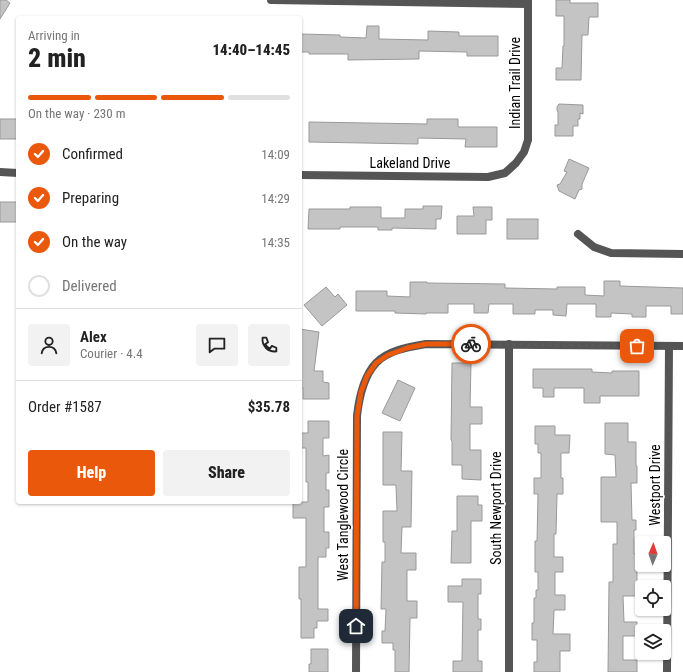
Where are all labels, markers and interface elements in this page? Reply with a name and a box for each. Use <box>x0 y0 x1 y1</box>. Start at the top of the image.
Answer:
text: Arriving in <box>28 28 80 43</box>
street label: Indian Trail Drive <box>507 37 523 129</box>
text: 14:40–14:45 <box>212 41 290 59</box>
text: 2 min <box>28 43 86 73</box>
text: On the way · 230 m <box>28 106 125 121</box>
icon: check <box>28 143 50 165</box>
text: Confirmed <box>62 145 123 163</box>
text: 14:09 <box>261 147 290 162</box>
street label: Lakeland Drive <box>370 155 451 171</box>
icon: check <box>28 187 50 209</box>
text: Preparing <box>62 189 119 207</box>
text: 14:29 <box>261 191 290 206</box>
icon: check <box>28 231 50 253</box>
text: On the way <box>62 233 127 251</box>
text: 14:35 <box>261 235 290 250</box>
text: Delivered <box>62 277 117 295</box>
button: person <box>28 324 70 366</box>
button: chat <box>196 324 238 366</box>
button: phone <box>248 324 290 366</box>
courier <box>451 324 491 364</box>
text: Alex <box>80 328 107 346</box>
pin <box>620 329 654 363</box>
icon: bike <box>460 333 482 355</box>
icon: bag <box>626 335 648 357</box>
text: Courier · 4.4 <box>80 346 143 361</box>
text: Order #1587 <box>28 398 102 416</box>
text: $35.78 <box>248 398 290 416</box>
street label: Westport Drive <box>647 444 663 526</box>
street label: West Tanglewood Circle <box>335 449 351 581</box>
button: Help <box>28 450 155 496</box>
button: Share <box>163 450 290 496</box>
street label: South Newport Drive <box>488 451 504 565</box>
north arrow <box>635 536 671 572</box>
map controls <box>635 536 671 660</box>
button: locate <box>635 580 671 616</box>
pin <box>339 609 373 643</box>
icon: home <box>345 615 367 637</box>
button: layers <box>635 624 671 660</box>

